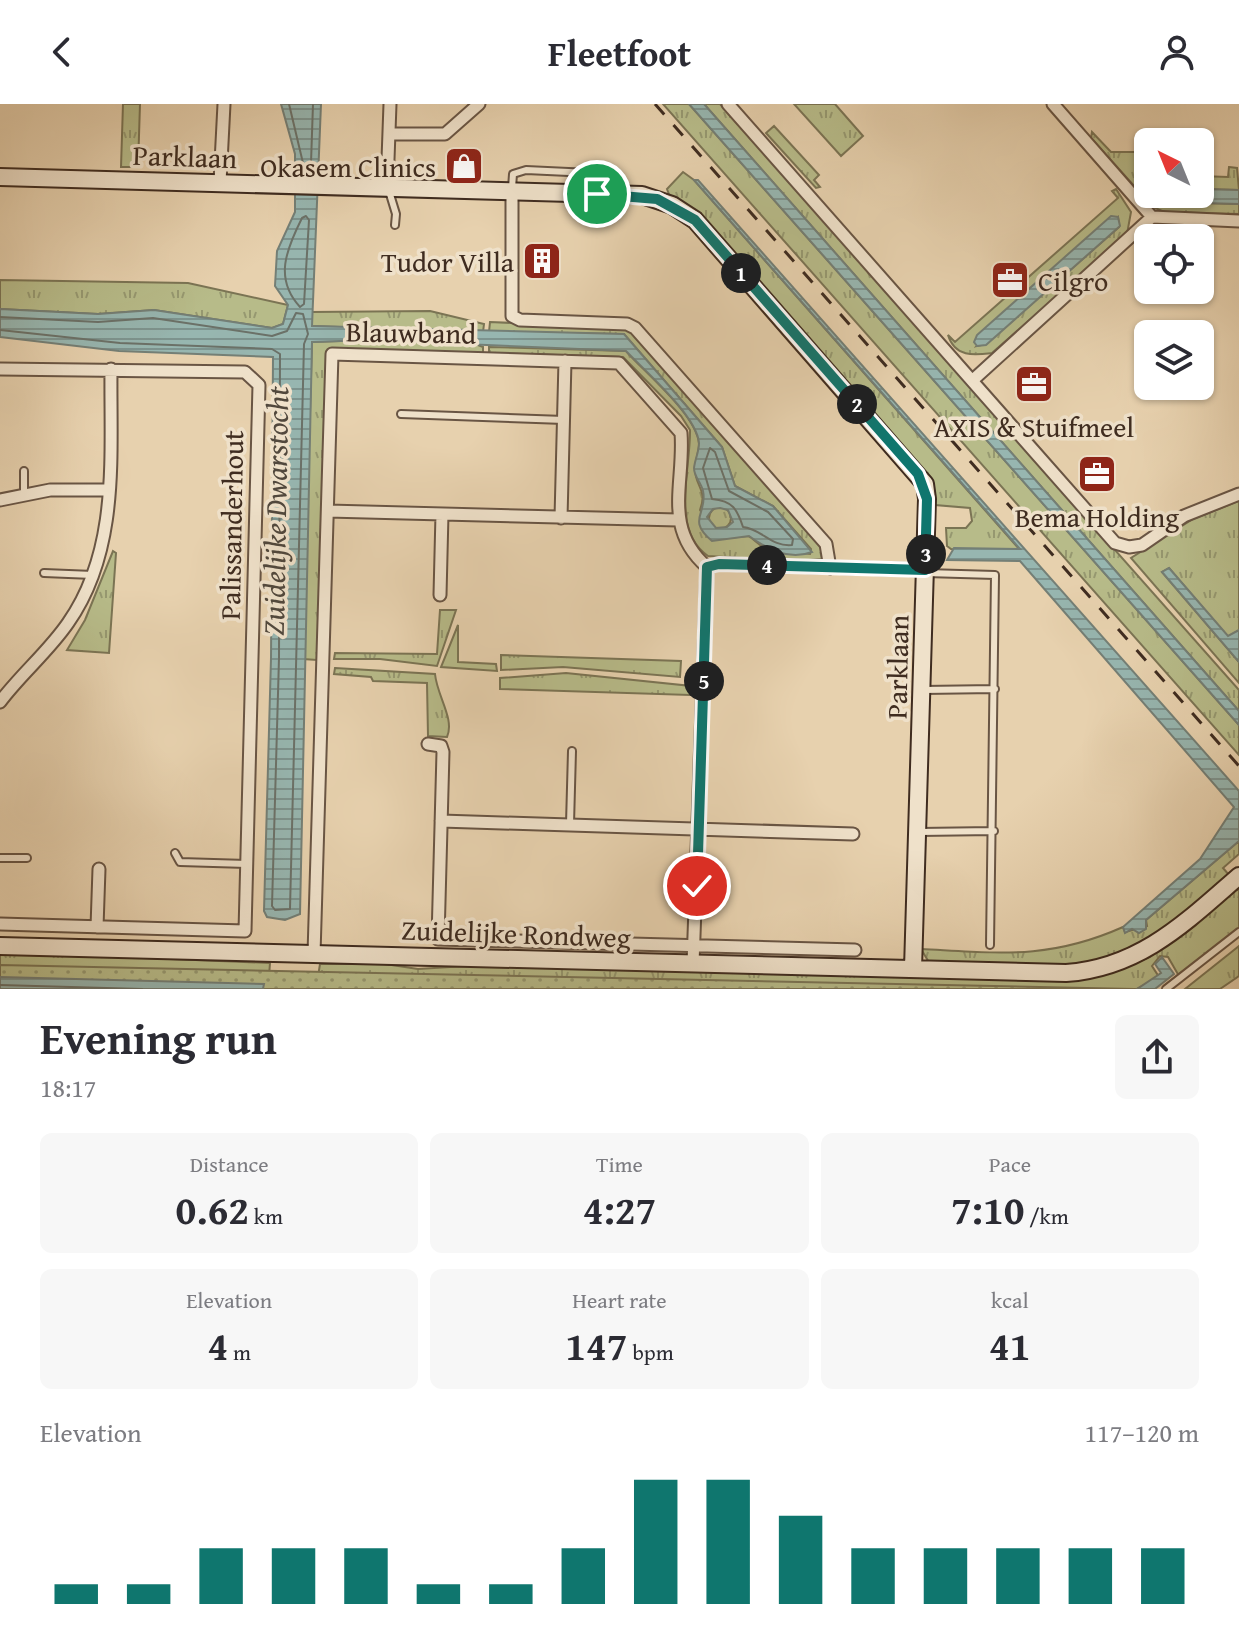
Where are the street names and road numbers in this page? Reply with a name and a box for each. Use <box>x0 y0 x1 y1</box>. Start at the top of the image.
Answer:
street label: Parklaan <box>132 134 238 178</box>
street label: Blauwband <box>345 310 477 354</box>
street label: Palissanderhout <box>209 430 253 620</box>
street label: Parklaan <box>876 614 918 719</box>
street label: Zuidelijke Rondweg <box>401 909 632 957</box>

